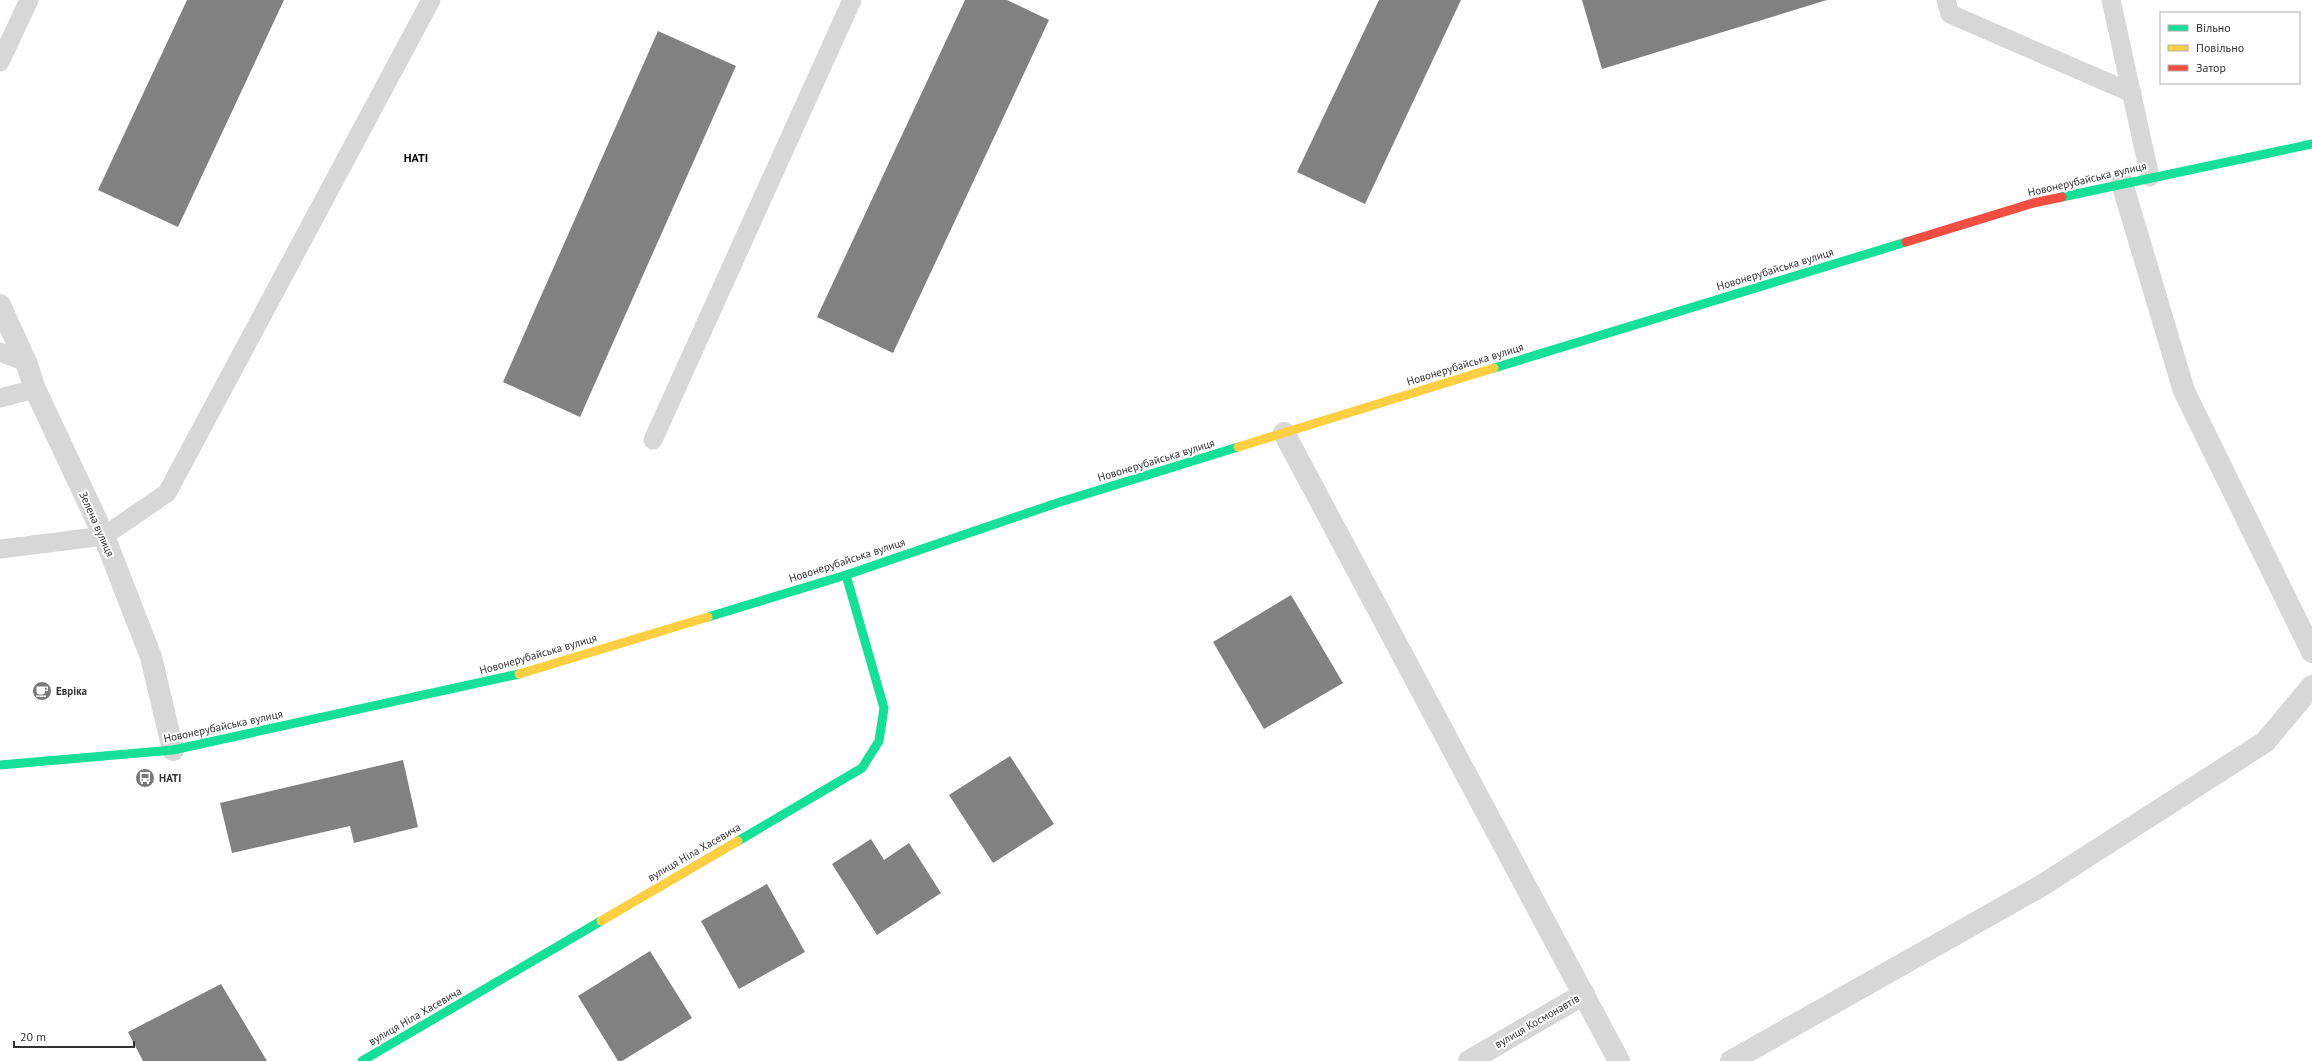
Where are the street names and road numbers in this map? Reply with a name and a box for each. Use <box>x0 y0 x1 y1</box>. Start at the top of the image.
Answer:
street label: Новонерубайська вулиця <box>2026 159 2148 199</box>
street label: Новонерубайська вулиця <box>1715 245 1835 293</box>
street label: Новонерубайська вулиця <box>1405 340 1525 388</box>
street label: Новонерубайська вулиця <box>1096 436 1216 484</box>
street label: Зелена вулиця <box>76 489 118 559</box>
street label: Новонерубайська вулиця <box>787 535 907 585</box>
street label: Новонерубайська вулиця <box>478 631 598 677</box>
street label: Новонерубайська вулиця <box>162 707 284 745</box>
street label: вулиця Ніла Хасевича <box>645 820 743 884</box>
street label: вулиця Ніла Хасевича <box>366 984 464 1048</box>
street label: вулиця Космонавтів <box>1492 991 1582 1051</box>

